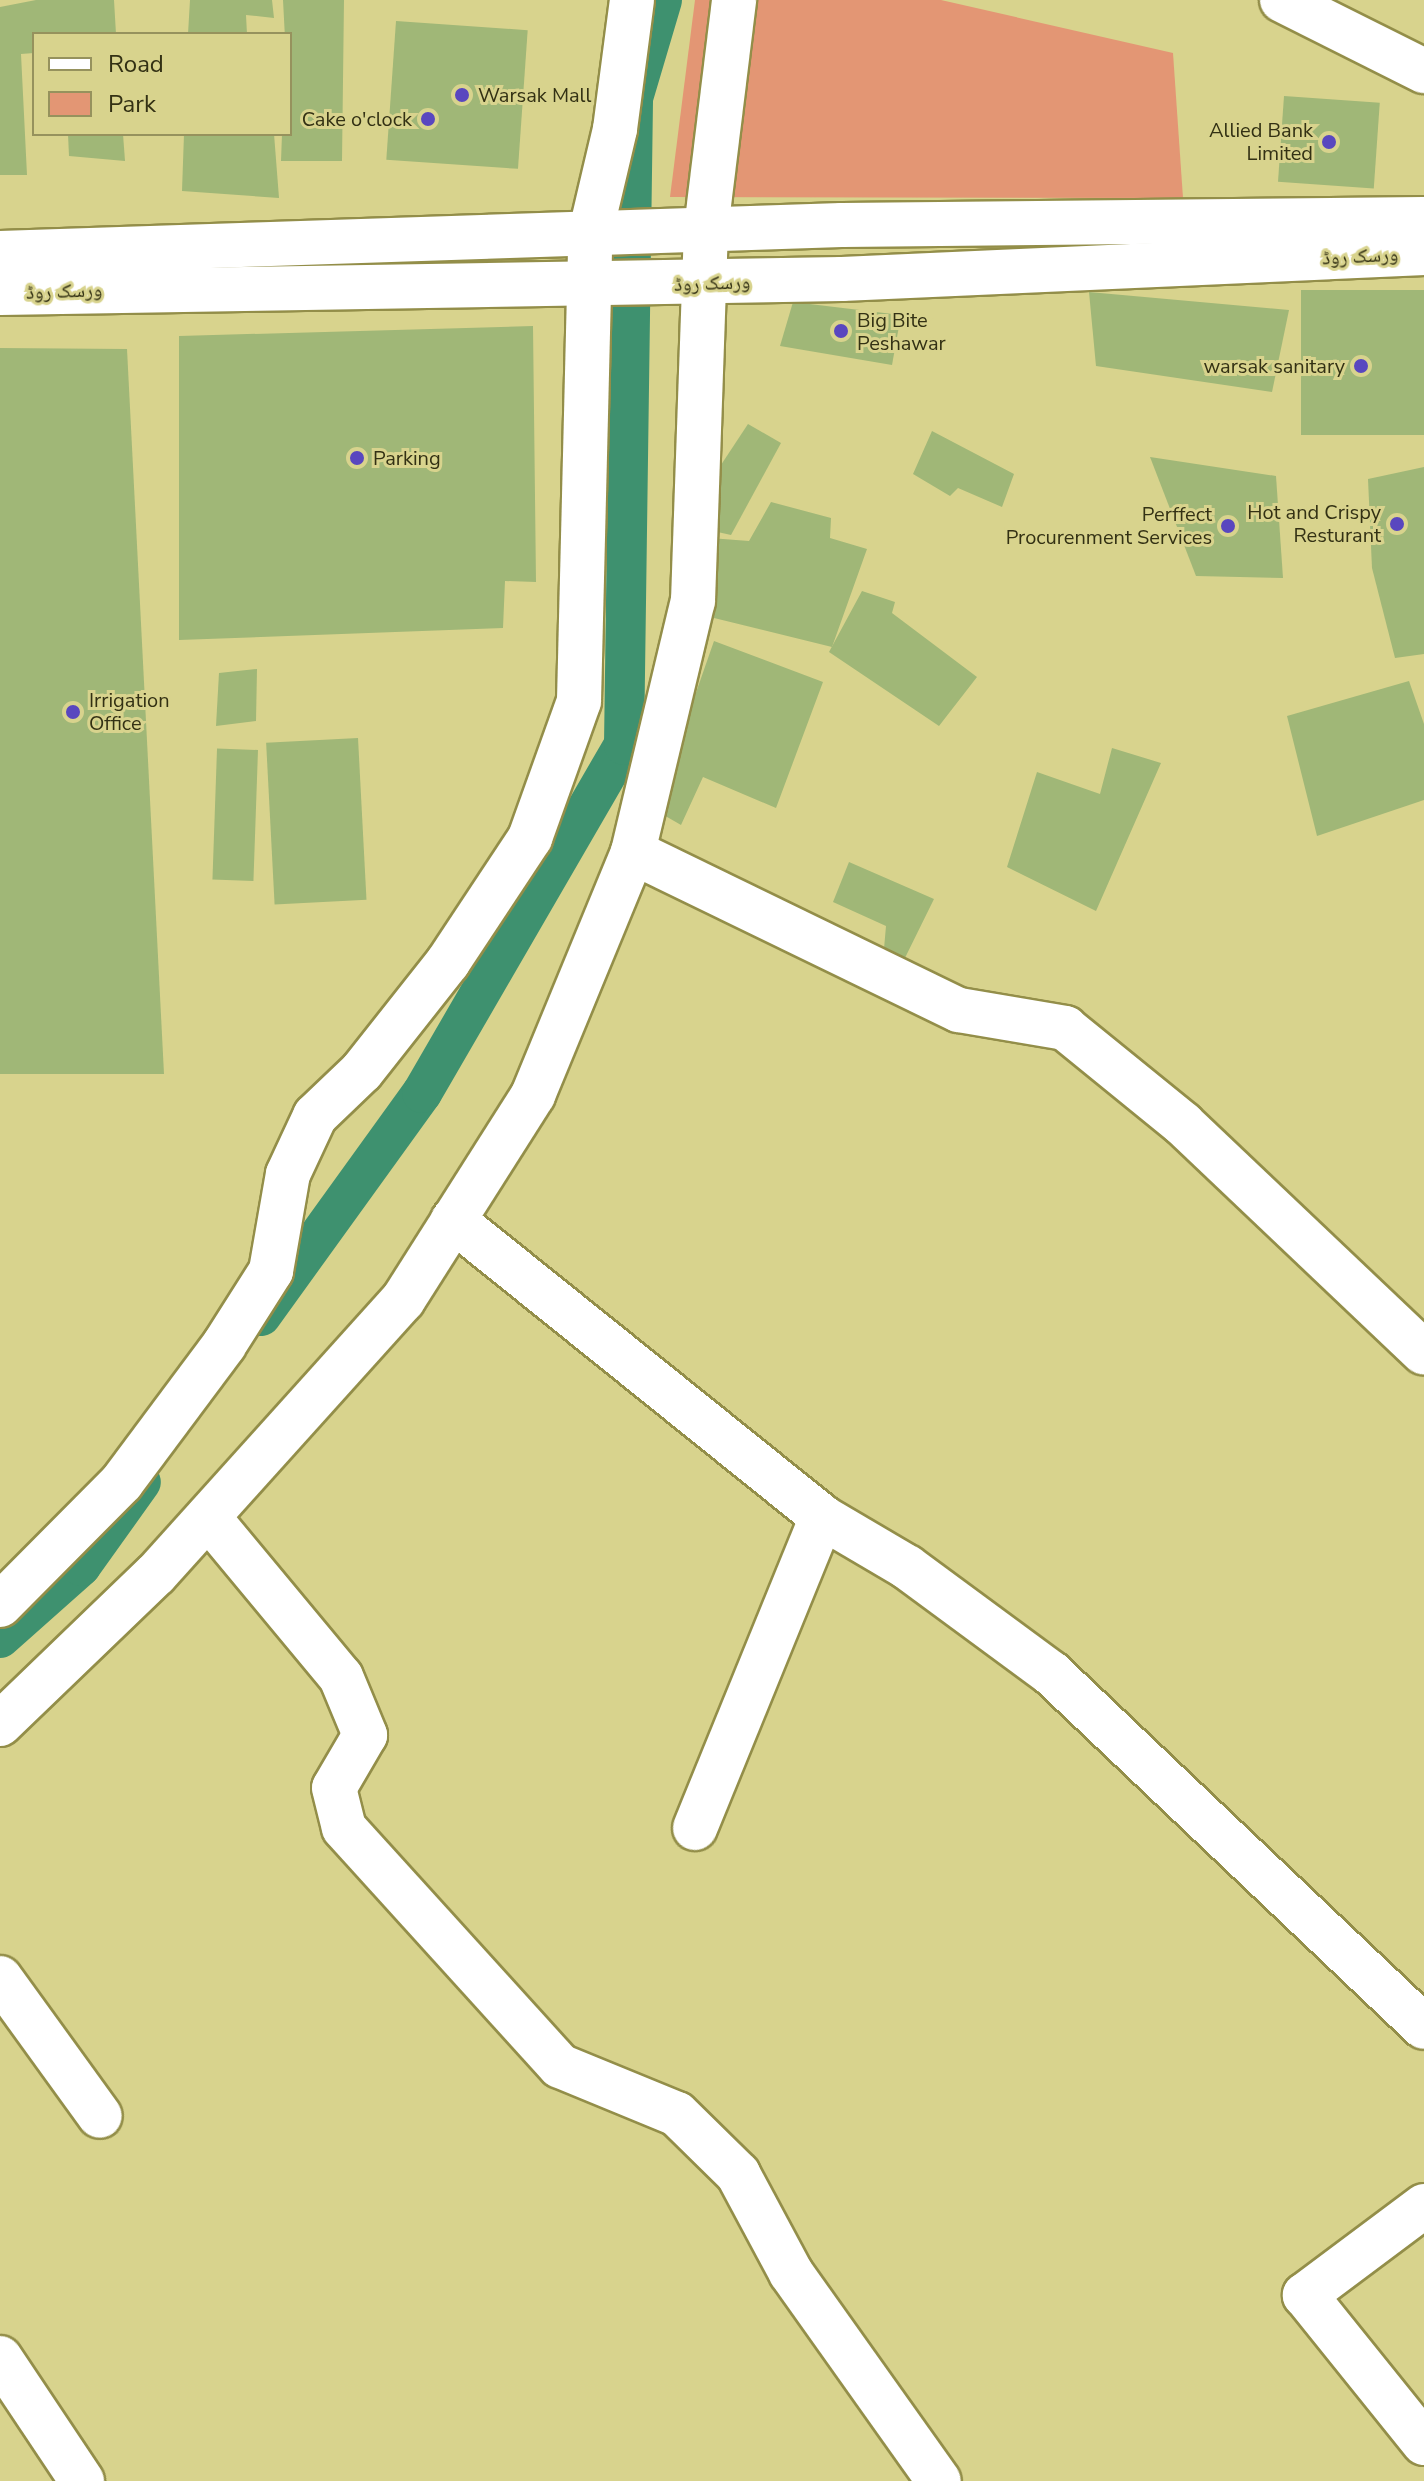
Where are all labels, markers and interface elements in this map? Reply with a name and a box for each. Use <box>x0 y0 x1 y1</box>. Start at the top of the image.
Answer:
legend <box>32 32 292 136</box>
text: Road <box>108 48 164 80</box>
place label: Warsak Mall <box>478 83 591 107</box>
marker: Warsak Mall <box>453 86 471 104</box>
text: Park <box>108 88 156 120</box>
place label: Cake o'clock <box>302 107 412 131</box>
marker: Cake o'clock <box>419 110 437 128</box>
place label: Allied Bank Limited <box>1209 118 1313 165</box>
marker: Allied Bank Limited <box>1320 133 1338 151</box>
street label: ورسک روڈ <box>1321 242 1399 270</box>
street label: ورسک روڈ <box>673 270 751 296</box>
street label: ورسک روڈ <box>25 278 103 304</box>
place label: Big Bite Peshawar <box>857 308 946 355</box>
marker: Big Bite Peshawar <box>832 322 850 340</box>
place label: warsak sanitary <box>1204 354 1345 378</box>
marker: warsak sanitary <box>1352 357 1370 375</box>
place label: Parking <box>373 446 441 470</box>
marker: Parking <box>348 449 366 467</box>
place label: Hot and Crispy Resturant <box>1247 500 1381 547</box>
place label: Perffect Procurenment Services <box>1006 502 1212 549</box>
marker: Hot and Crispy Resturant <box>1388 515 1406 533</box>
marker: Perffect Procurenment Services <box>1219 517 1237 535</box>
place label: Irrigation Office <box>89 688 170 735</box>
marker: Irrigation Office <box>64 703 82 721</box>

